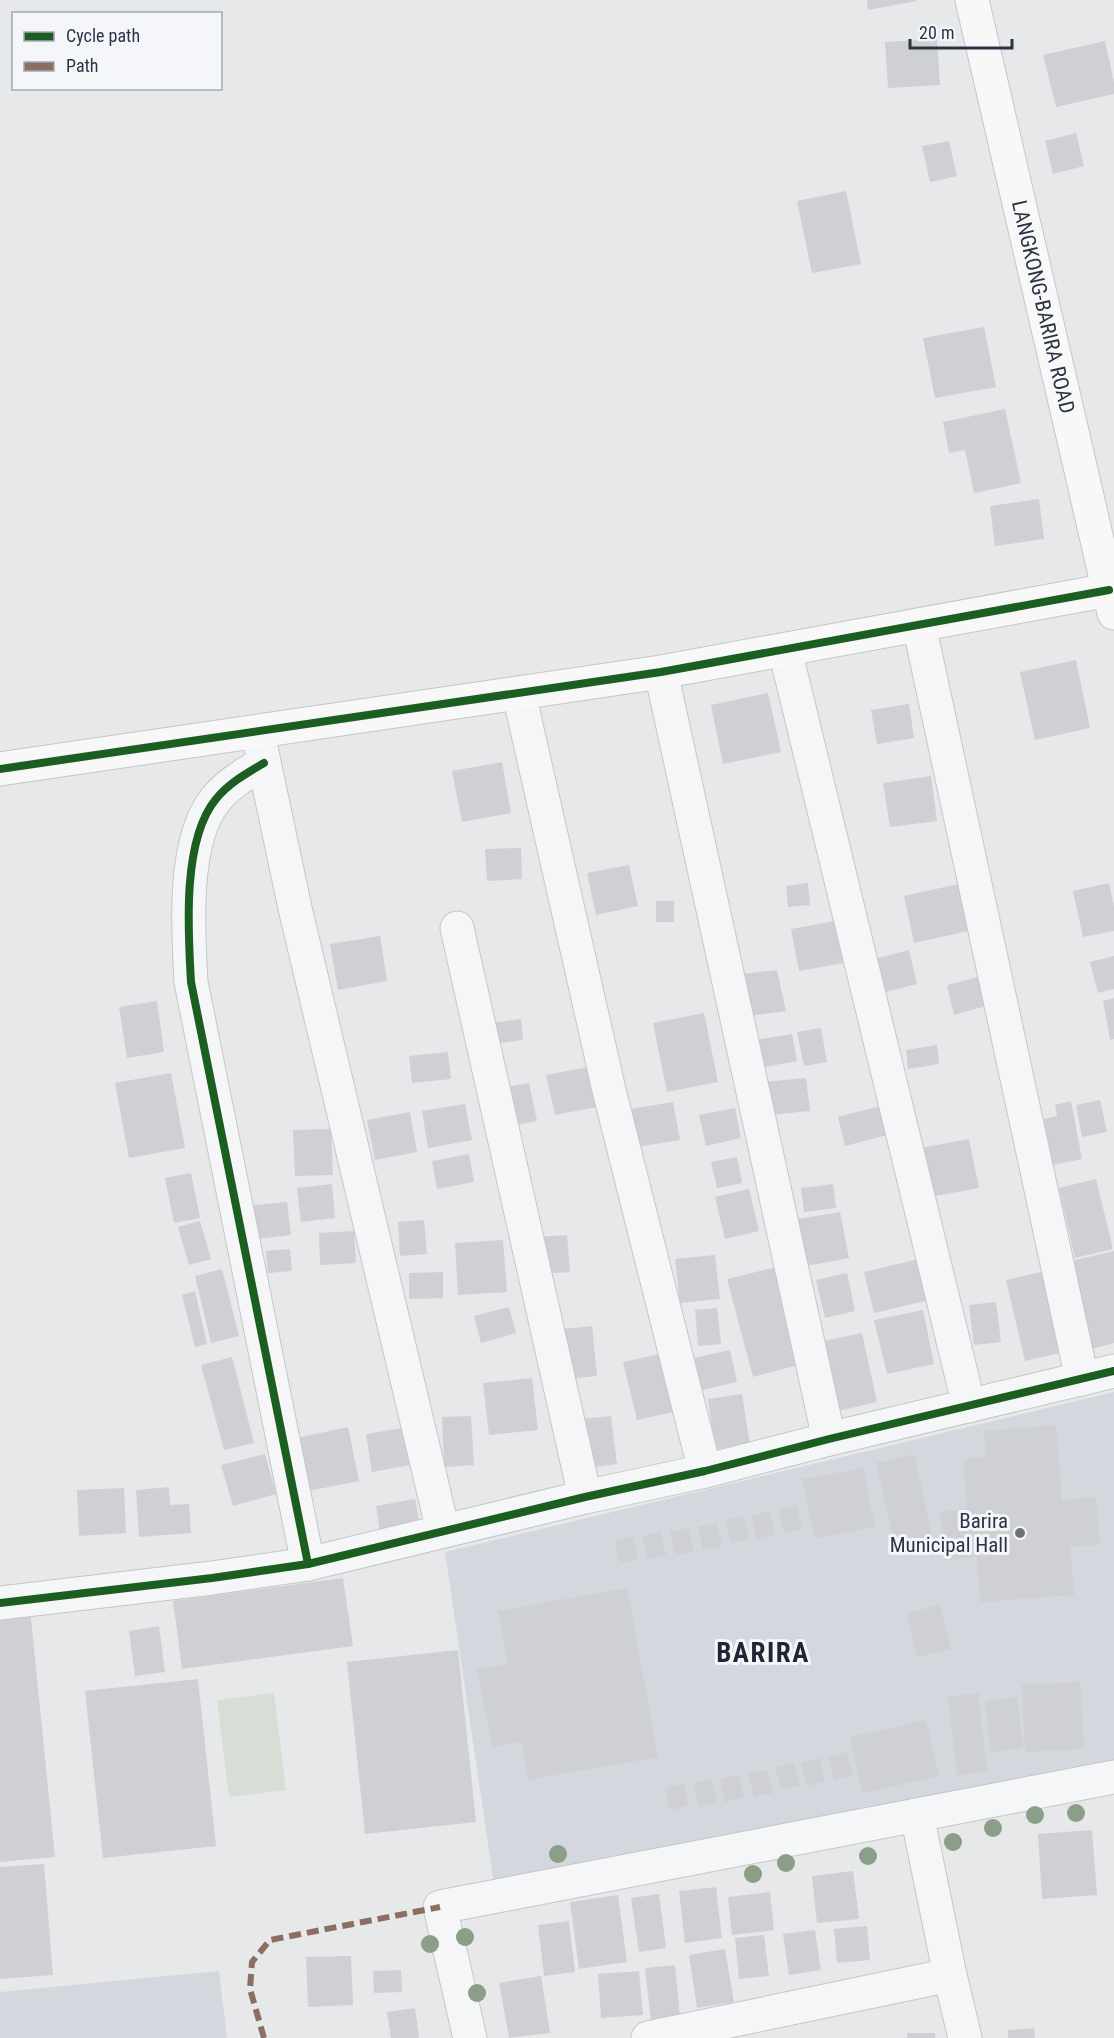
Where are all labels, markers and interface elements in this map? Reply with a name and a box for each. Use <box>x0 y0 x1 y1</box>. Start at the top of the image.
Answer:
legend <box>12 12 222 90</box>
scale bar <box>910 12 1012 50</box>
text: 20 m <box>919 22 954 43</box>
text: Cycle path <box>66 25 140 46</box>
text: Path <box>66 55 99 76</box>
street label: LANGKONG-BARIRA ROAD <box>1007 198 1079 416</box>
place label: Barira Municipal Hall <box>890 1509 1008 1557</box>
marker: Barira Municipal Hall <box>1013 1526 1027 1540</box>
district label: BARIRA <box>716 1637 810 1669</box>

